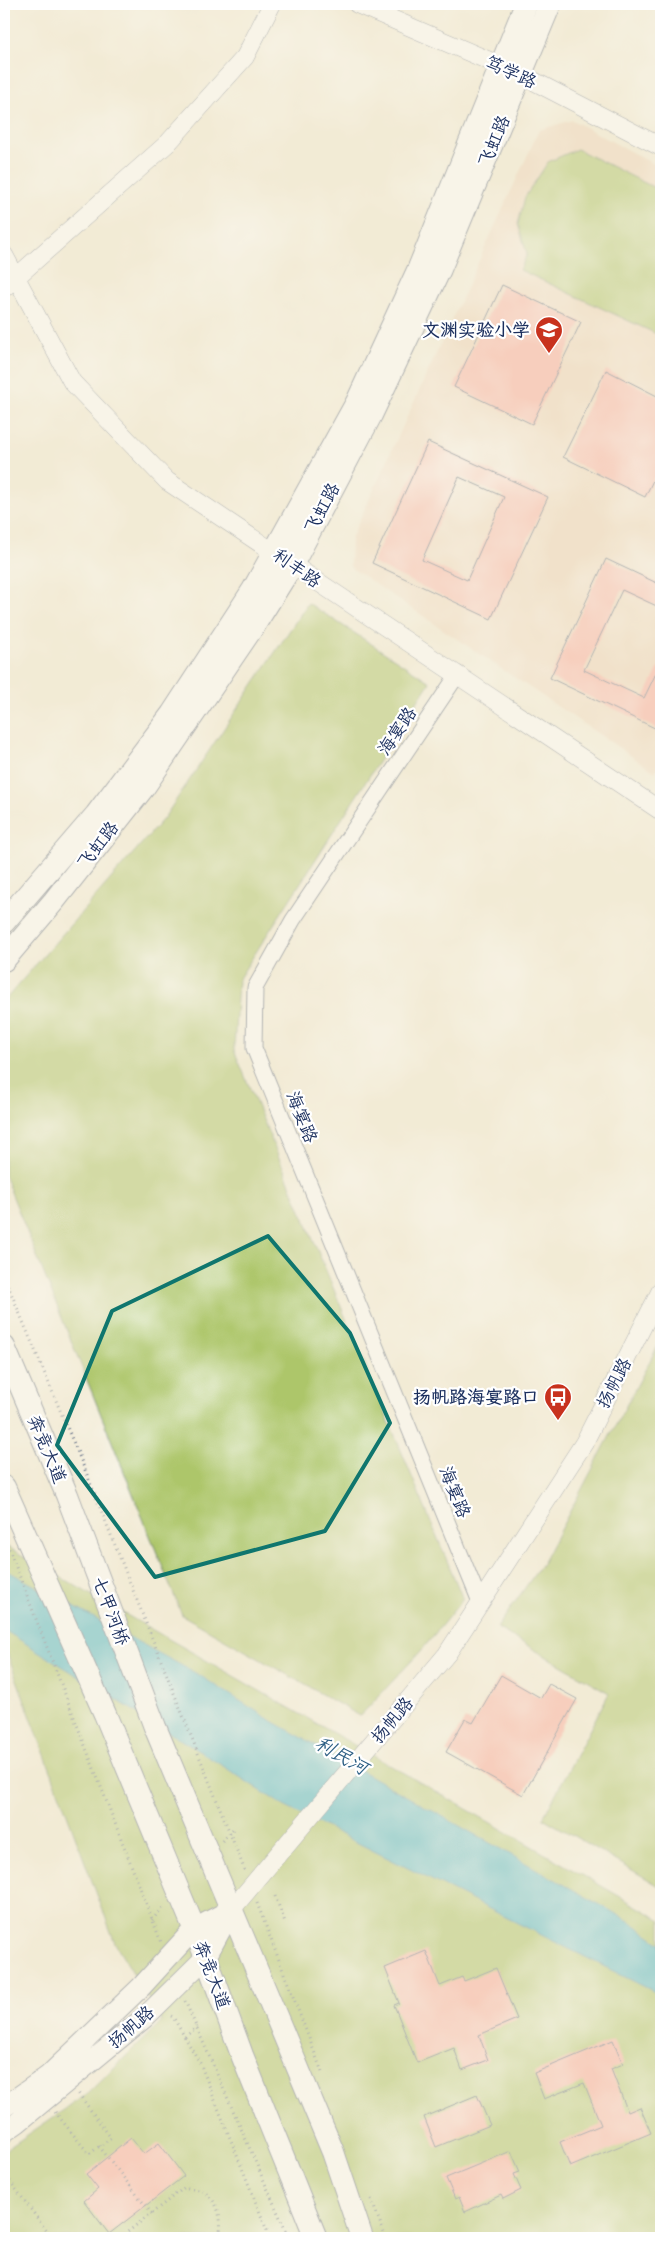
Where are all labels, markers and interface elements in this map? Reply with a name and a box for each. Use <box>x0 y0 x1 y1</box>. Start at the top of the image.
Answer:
street label: 笃学路 <box>482 52 540 93</box>
street label: 飞虹路 <box>474 112 515 170</box>
school or university icon: 文渊实验小学 <box>534 315 564 354</box>
place label: 文渊实验小学 <box>422 320 530 341</box>
street label: 飞虹路 <box>300 479 344 537</box>
street label: 利丰路 <box>269 544 325 592</box>
street label: 海宴路 <box>374 703 421 760</box>
street label: 飞虹路 <box>73 818 123 873</box>
street label: 海宴路 <box>282 1088 321 1146</box>
street label: 扬帆路 <box>593 1354 636 1412</box>
bus stop icon: 扬帆路海宴路口 <box>543 1382 573 1421</box>
place label: 扬帆路海宴路口 <box>413 1387 539 1408</box>
street label: 奔竞大道 <box>23 1412 70 1486</box>
street label: 海宴路 <box>435 1463 474 1521</box>
street label: 七甲河桥 <box>88 1574 133 1649</box>
street label: 扬帆路 <box>367 1693 418 1748</box>
water label: 利民河 <box>311 1732 374 1781</box>
street label: 奔竞大道 <box>189 1938 234 2013</box>
street label: 扬帆路 <box>104 2002 159 2053</box>

